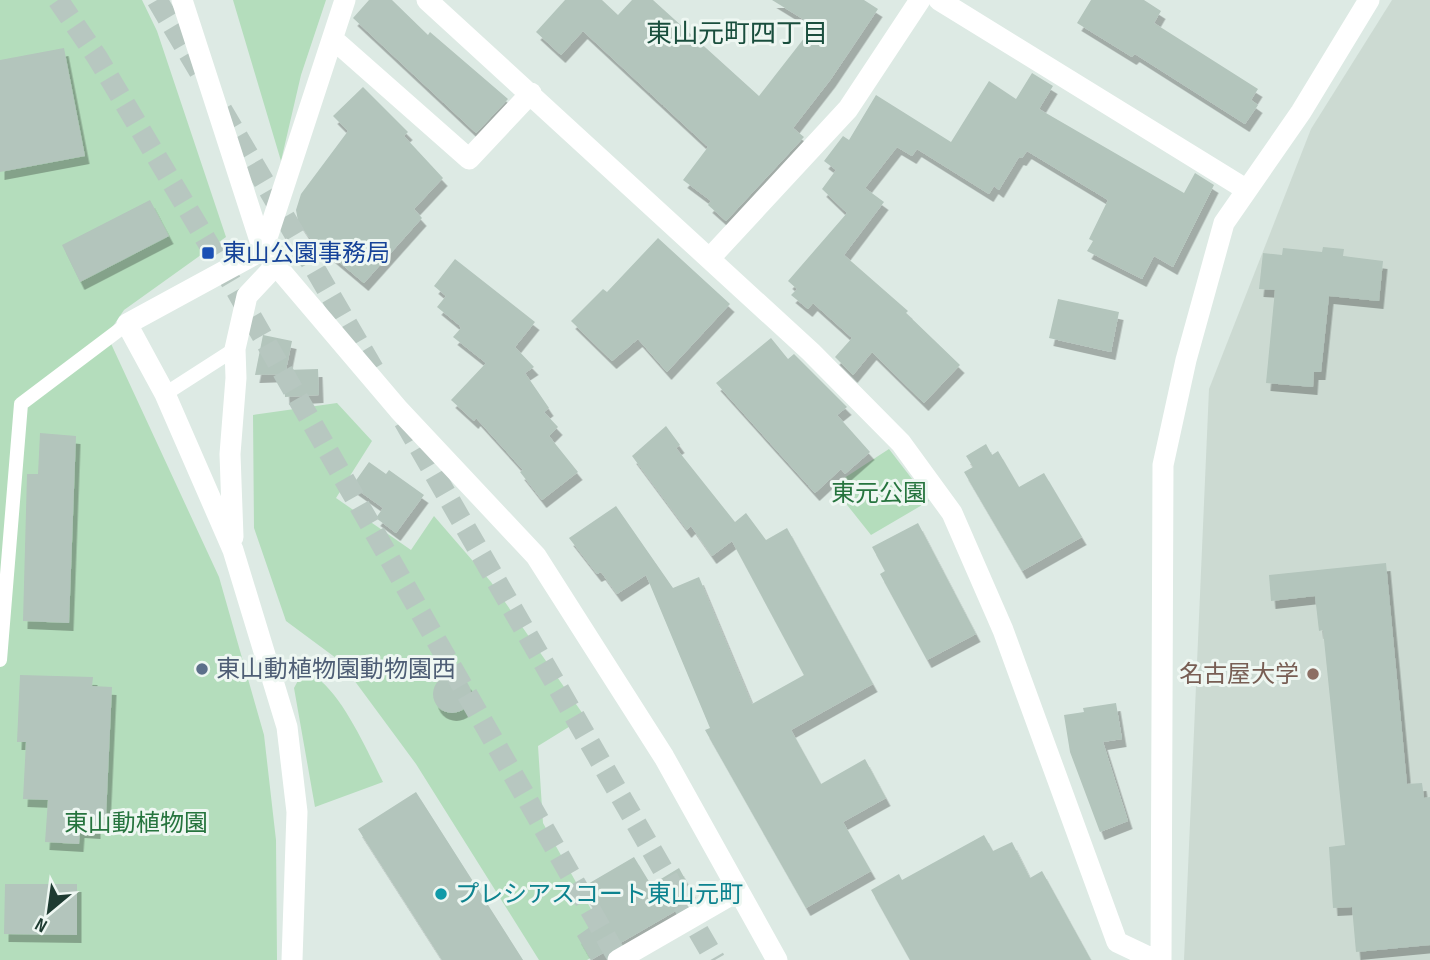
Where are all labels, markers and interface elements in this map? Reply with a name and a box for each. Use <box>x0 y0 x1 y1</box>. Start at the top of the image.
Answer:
district label: 東山元町四丁目 <box>646 19 828 50</box>
place label: 東山公園事務局 <box>222 239 390 268</box>
marker: 東山公園事務局 <box>200 245 216 261</box>
park label: 東元公園 <box>831 479 927 508</box>
place label: 東山動植物園動物園西 <box>216 655 456 684</box>
place label: 名古屋大学 <box>1179 660 1299 689</box>
marker: 東山動植物園動物園西 <box>194 661 210 677</box>
marker: 名古屋大学 <box>1305 666 1321 682</box>
park label: 東山動植物園 <box>64 809 208 838</box>
north arrow <box>14 876 84 946</box>
place label: プレシアスコート東山元町 <box>455 880 743 909</box>
marker: プレシアスコート東山元町 <box>433 886 449 902</box>
text: N <box>31 912 52 937</box>

